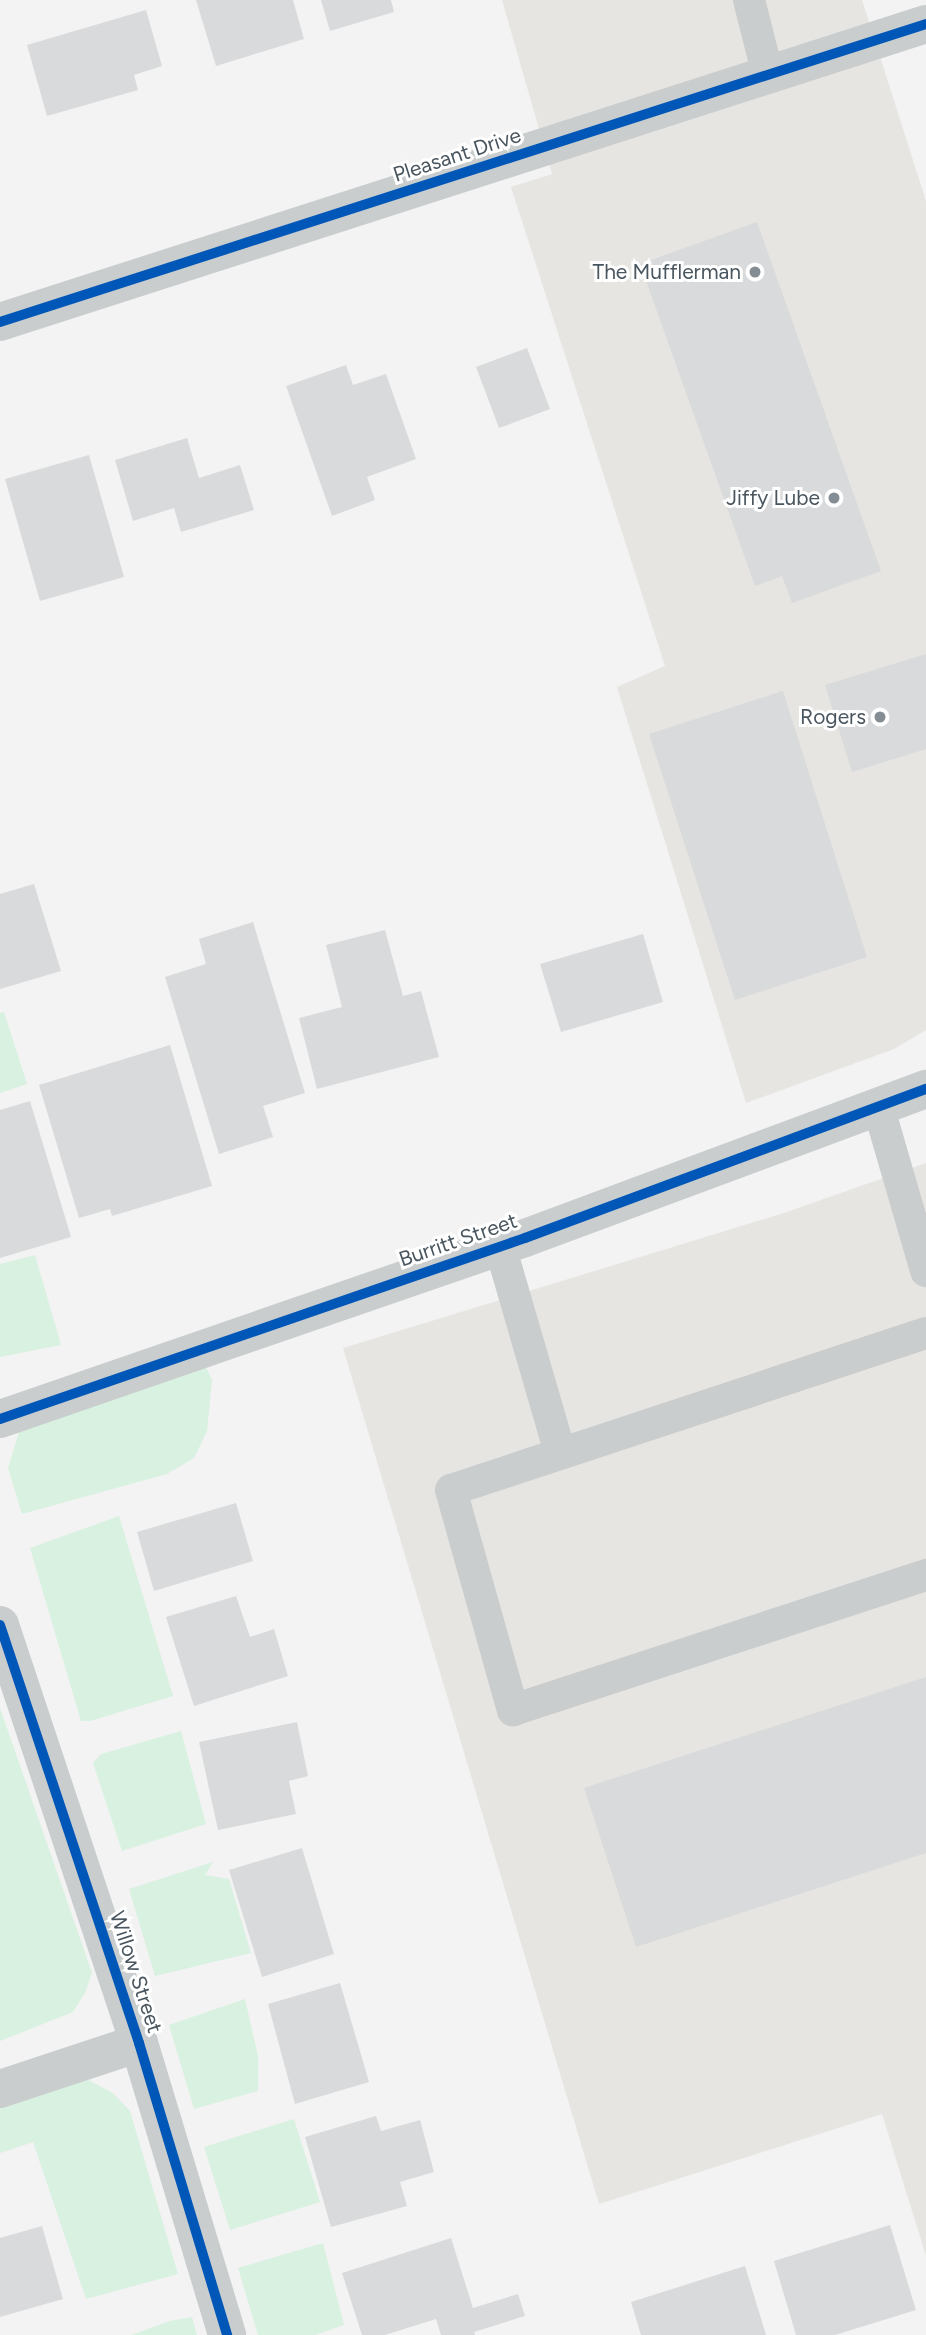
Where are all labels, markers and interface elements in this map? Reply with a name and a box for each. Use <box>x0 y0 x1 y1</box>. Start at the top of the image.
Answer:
street label: Pleasant Drive <box>390 122 524 188</box>
place label: The Mufflerman <box>593 259 741 285</box>
marker: The Mufflerman <box>747 264 763 280</box>
place label: Jiffy Lube <box>726 485 820 511</box>
marker: Jiffy Lube <box>826 490 842 506</box>
place label: Rogers <box>800 704 866 730</box>
marker: Rogers <box>872 709 888 725</box>
street label: Burritt Street <box>396 1208 520 1272</box>
street label: Willow Street <box>104 1908 168 2036</box>

